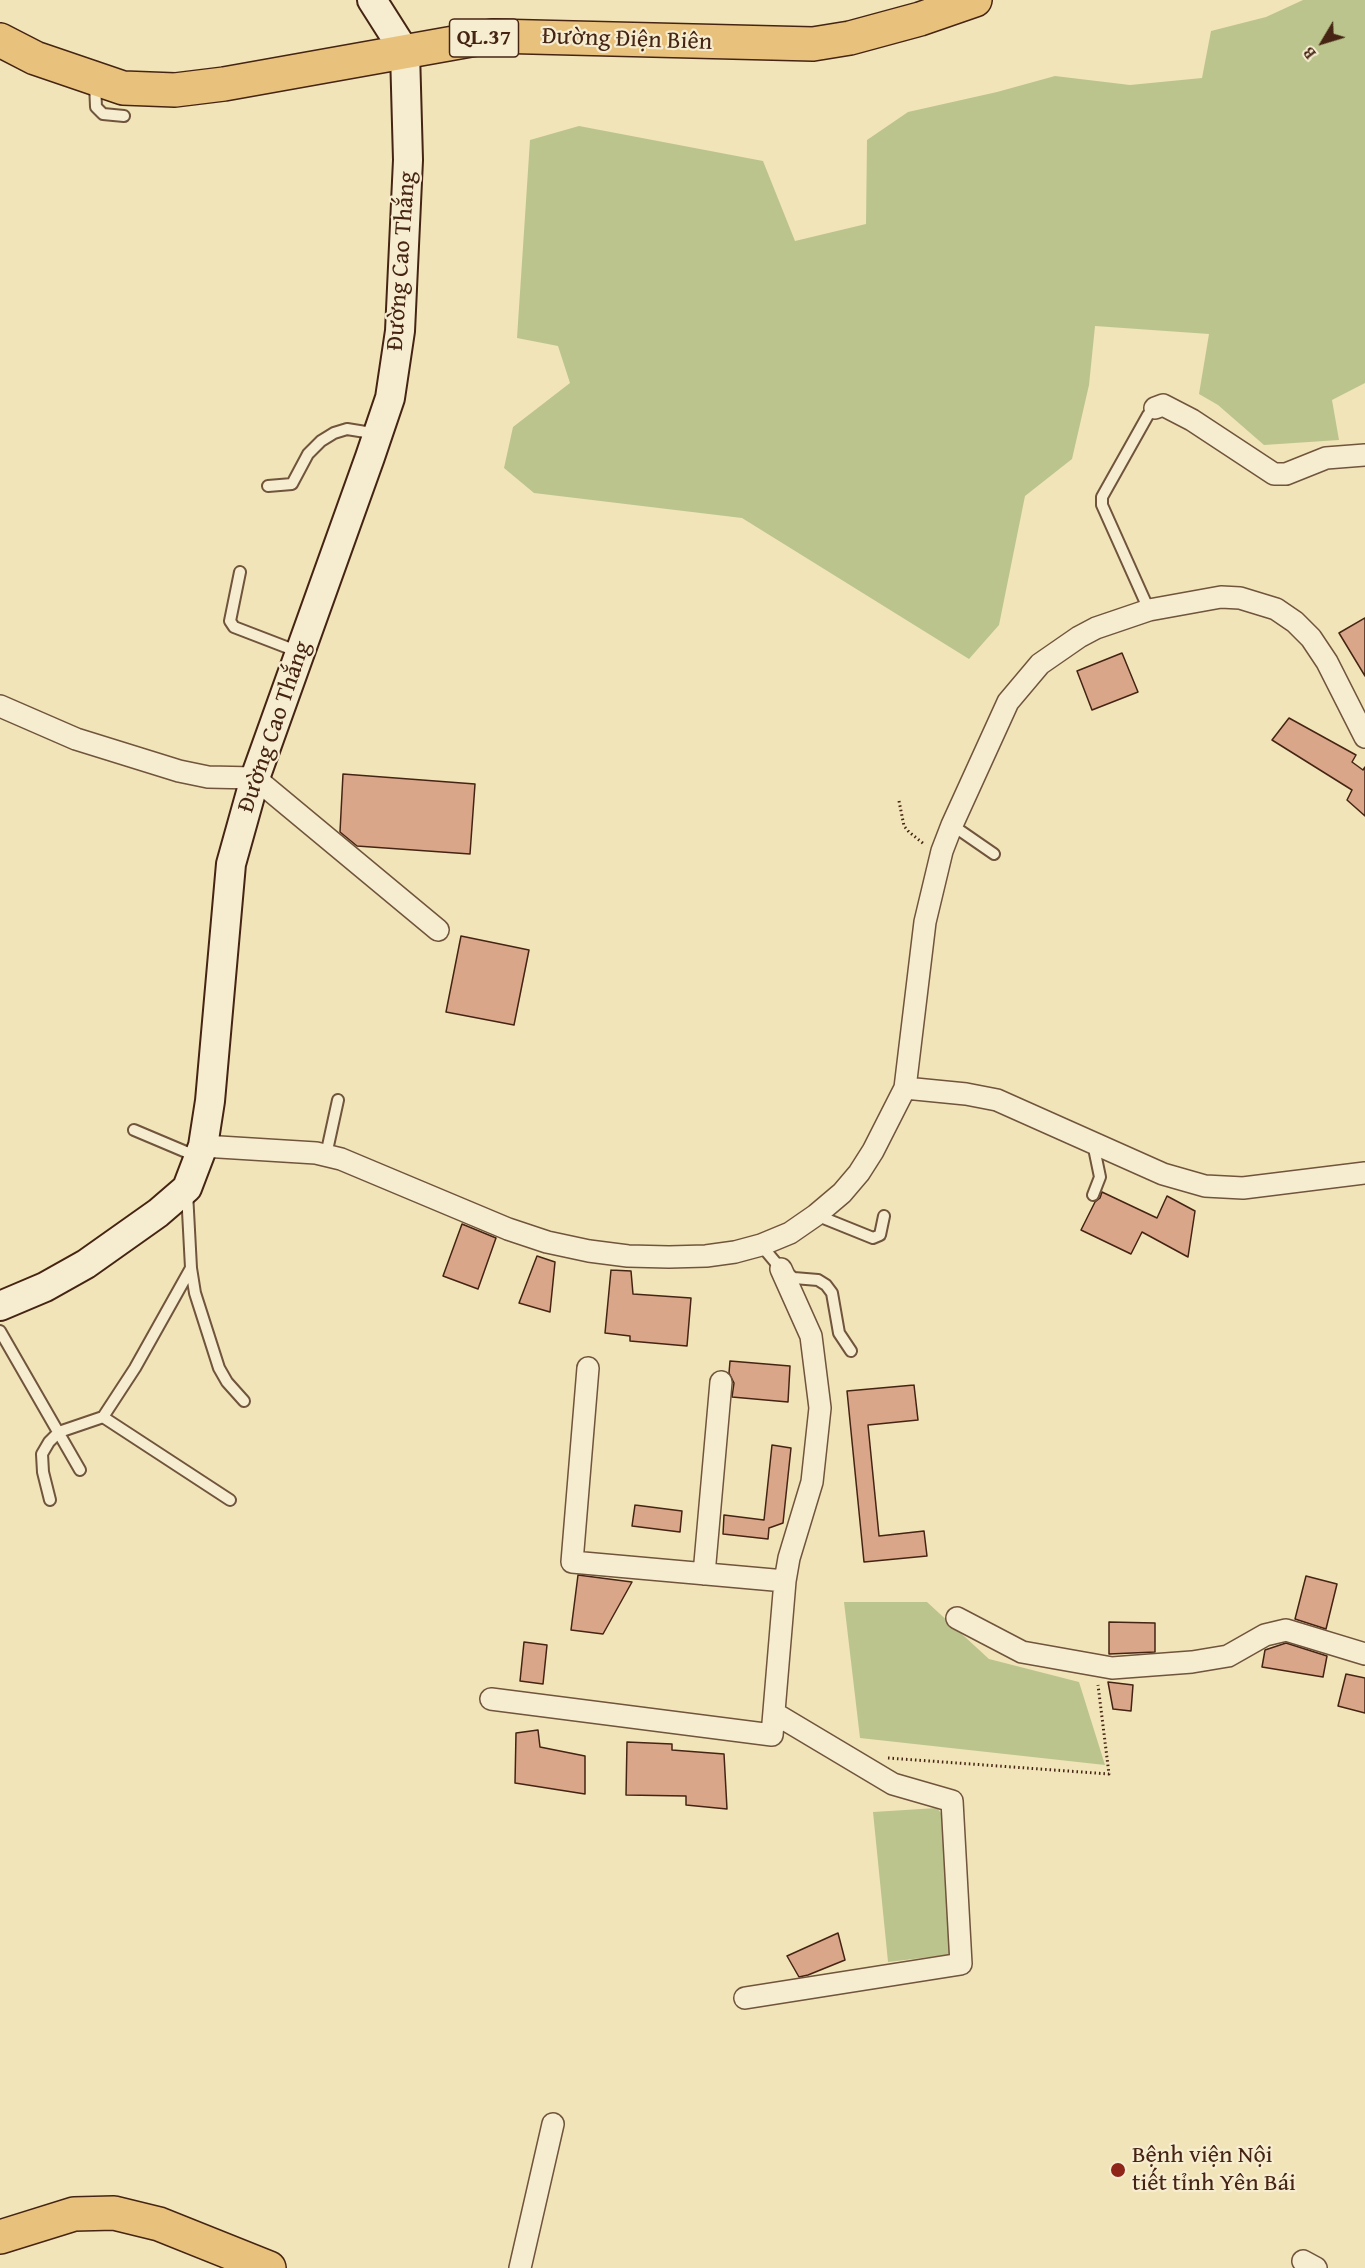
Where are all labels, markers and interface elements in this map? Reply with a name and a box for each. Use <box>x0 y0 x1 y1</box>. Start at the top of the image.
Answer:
north arrow <box>1293 12 1353 72</box>
road number: QL.37 <box>450 19 518 57</box>
street label: Đường Điện Biên <box>541 23 713 57</box>
text: B <box>1296 42 1321 64</box>
street label: Đường Cao Thắng <box>381 171 423 351</box>
street label: Đường Cao Thắng <box>232 637 318 817</box>
place label: Bệnh viện Nội tiết tỉnh Yên Bái <box>1132 2142 1296 2198</box>
marker: Bệnh viện Nội tiết tỉnh Yên Bái <box>1109 2161 1127 2179</box>

